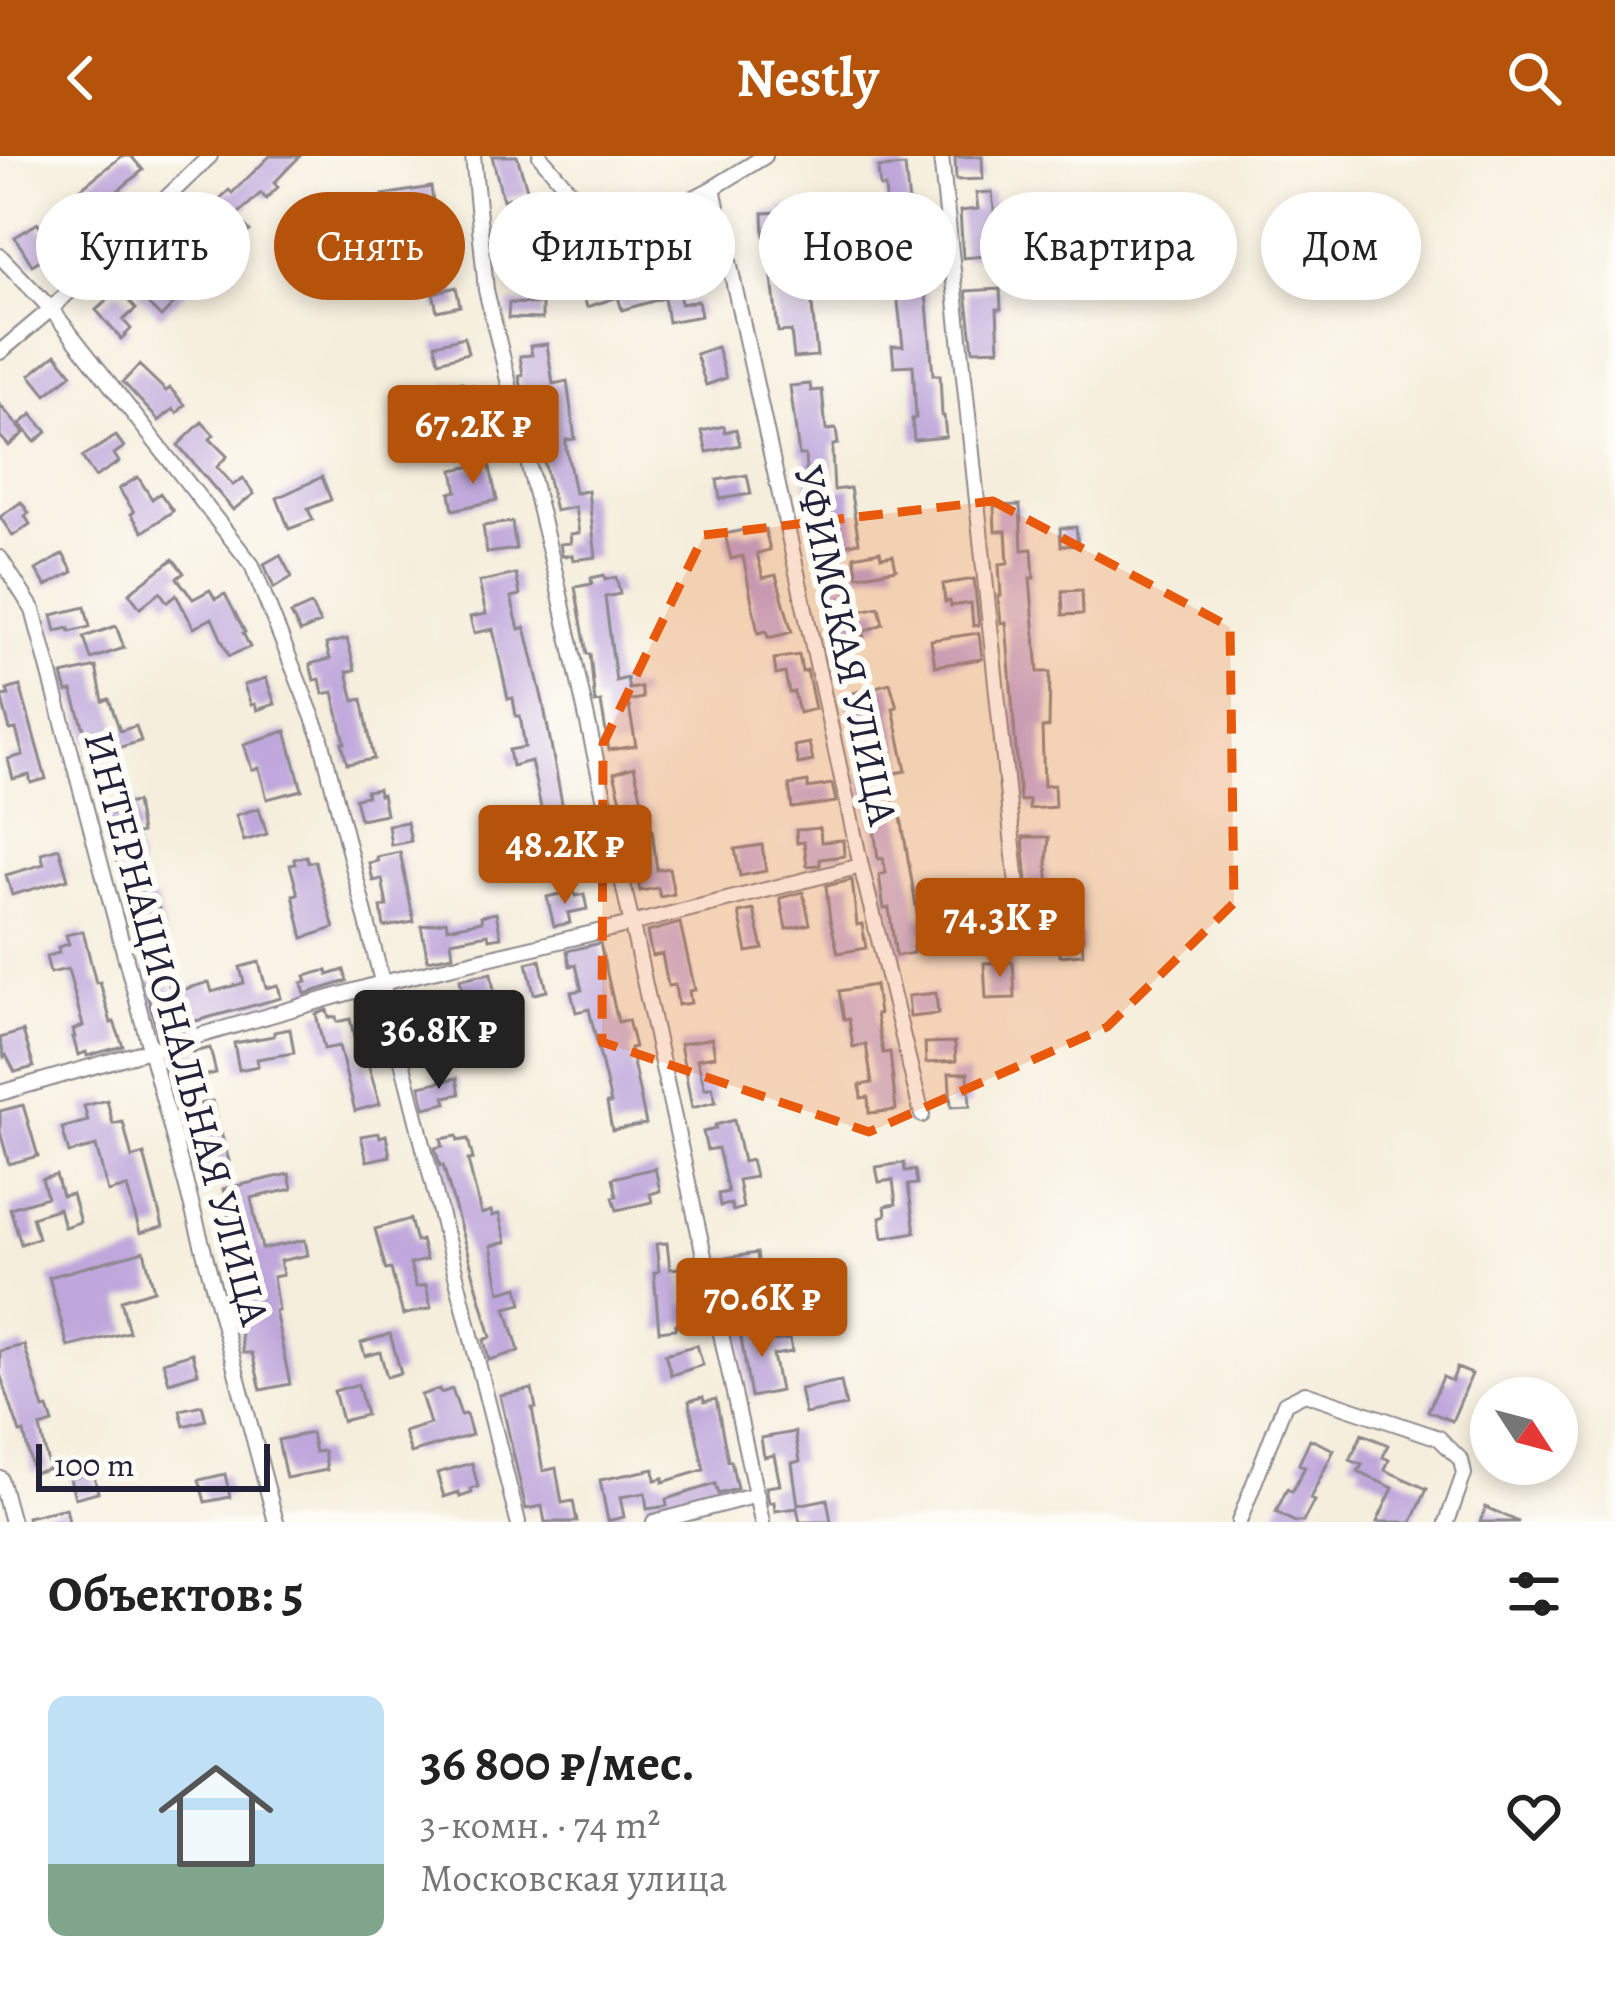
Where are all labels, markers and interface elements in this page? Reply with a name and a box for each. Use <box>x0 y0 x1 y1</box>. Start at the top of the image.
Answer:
text: Nestly <box>736 41 879 115</box>
icon: back <box>48 45 114 111</box>
icon: search <box>1501 45 1567 111</box>
chip: Купить <box>36 192 250 300</box>
chip: Снять <box>274 192 465 300</box>
chip: Фильтры <box>489 192 735 300</box>
chip: Новое <box>759 192 956 300</box>
chip: Квартира <box>980 192 1237 300</box>
chip: Дом <box>1261 192 1421 300</box>
pin: 67.2K ₽ <box>362 385 584 487</box>
text: 67.2K ₽ <box>415 397 531 450</box>
street label: УФИМСКАЯ УЛИЦА <box>781 460 913 831</box>
street label: ИНТЕРНАЦИОНАЛЬНАЯ УЛИЦА <box>71 725 284 1332</box>
pin: 48.2K ₽ <box>454 805 676 907</box>
text: 48.2K ₽ <box>506 817 624 870</box>
pin: 74.3K ₽ <box>889 878 1111 980</box>
text: 74.3K ₽ <box>943 890 1057 943</box>
pin: 36.8K ₽ <box>328 990 550 1092</box>
text: 36.8K ₽ <box>381 1002 497 1055</box>
pin: 70.6K ₽ <box>651 1258 873 1360</box>
text: 70.6K ₽ <box>703 1270 821 1323</box>
north arrow <box>1470 1377 1578 1485</box>
map controls <box>1470 1377 1578 1485</box>
scale bar <box>36 1438 270 1491</box>
text: 100 m <box>54 1442 134 1487</box>
text: Объектов: 5 <box>48 1559 304 1629</box>
icon: filters <box>1501 1561 1567 1627</box>
text: 36 800 ₽/мес. <box>420 1728 695 1798</box>
icon: home <box>144 1744 288 1888</box>
icon: heart <box>1501 1783 1567 1849</box>
text: 3-комн. · 74 m² <box>420 1798 660 1851</box>
text: Московская улица <box>420 1851 727 1904</box>

